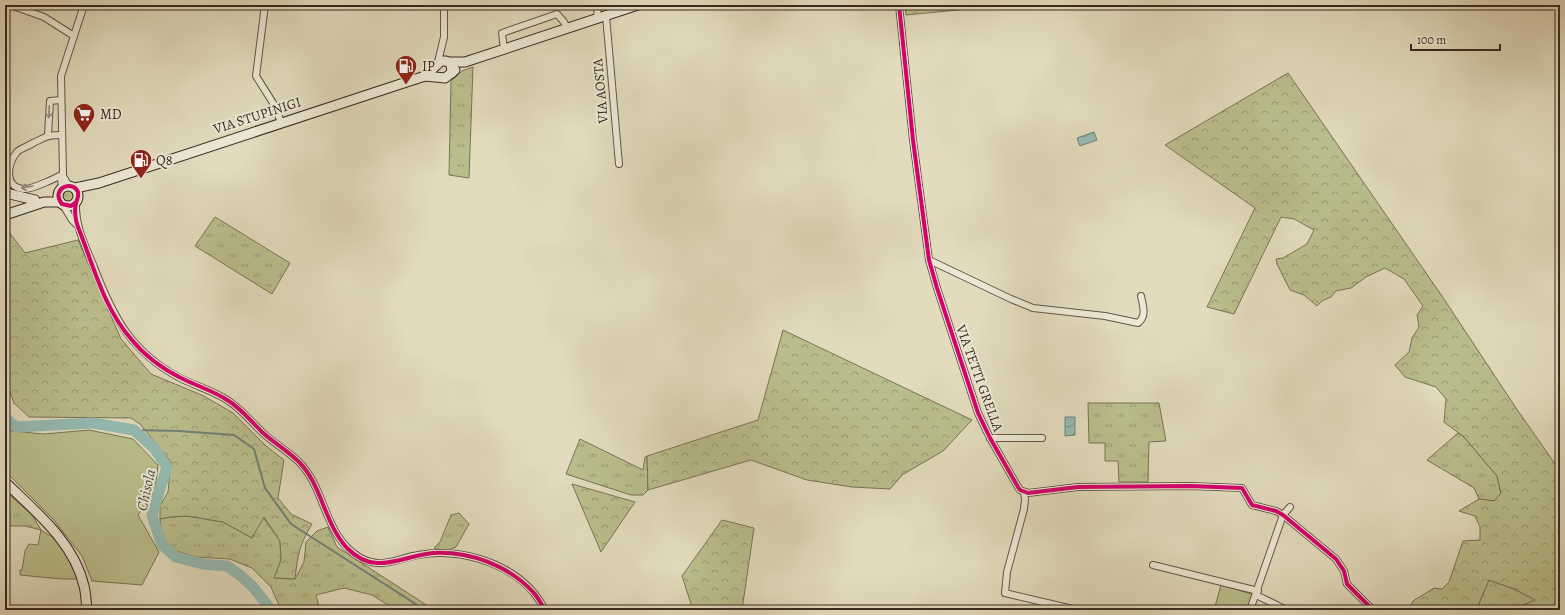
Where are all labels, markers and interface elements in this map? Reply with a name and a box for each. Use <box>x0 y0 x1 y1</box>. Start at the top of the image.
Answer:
scale bar <box>1411 26 1500 52</box>
text: 100 m <box>1417 32 1446 48</box>
fuel station icon: IP <box>393 53 419 86</box>
place label: IP <box>422 57 435 76</box>
street label: VIA AOSTA <box>588 57 613 125</box>
street label: VIA STUPINIGI <box>210 92 303 139</box>
supermarket icon: MD <box>71 101 97 134</box>
one-way arrow <box>45 105 53 118</box>
place label: MD <box>100 105 122 124</box>
fuel station icon: Q8 <box>128 147 154 180</box>
place label: Q8 <box>156 151 173 170</box>
one-way arrow <box>21 184 34 192</box>
street label: VIA TETTI GRELLA <box>951 321 1008 435</box>
water label: Chisola <box>132 467 161 513</box>

